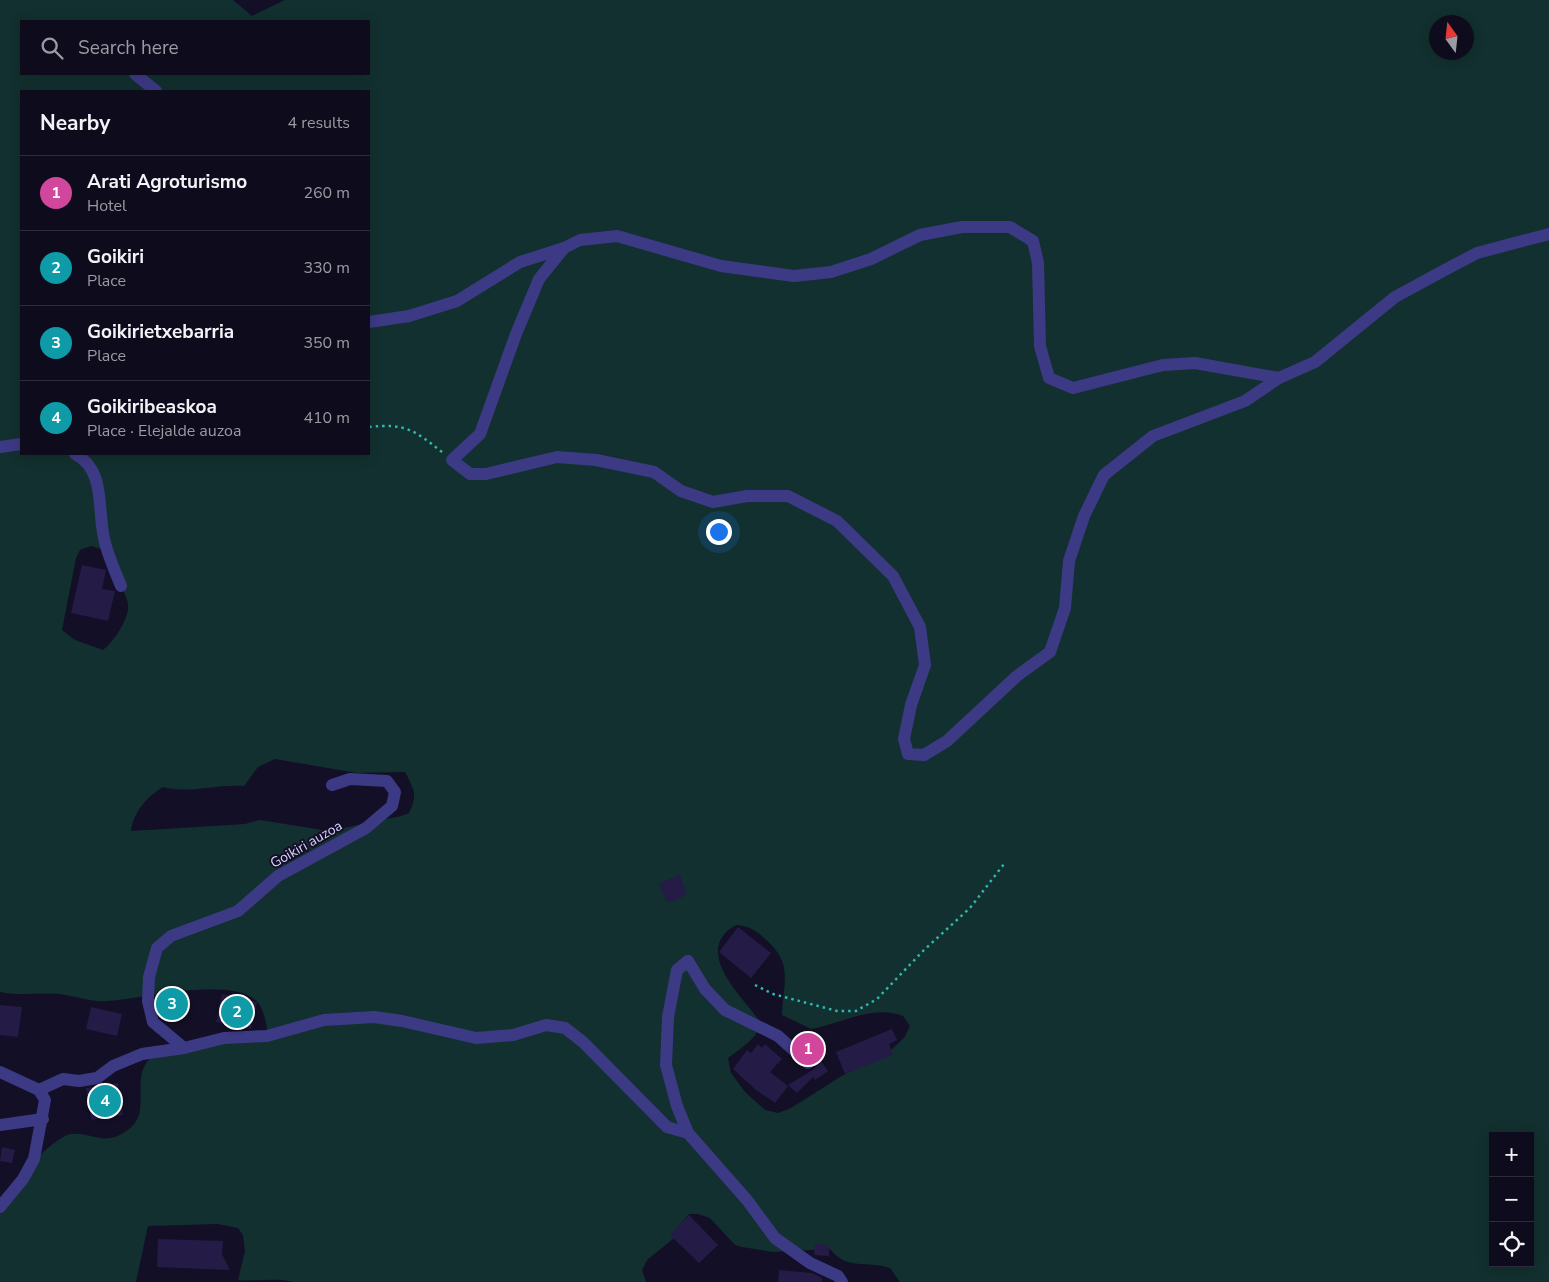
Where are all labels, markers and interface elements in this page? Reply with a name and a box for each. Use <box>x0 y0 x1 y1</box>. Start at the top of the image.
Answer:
north arrow <box>1429 15 1474 60</box>
search box <box>20 20 370 75</box>
icon: search <box>38 34 66 62</box>
text: Search here <box>78 35 179 61</box>
text: Nearby <box>40 109 110 137</box>
text: 4 results <box>288 112 350 134</box>
text: Arati Agroturismo <box>87 169 247 195</box>
text: 1 <box>51 182 61 204</box>
text: 260 m <box>303 182 350 204</box>
text: Hotel <box>87 195 127 217</box>
text: Goikiri <box>87 244 144 270</box>
text: 2 <box>51 257 61 279</box>
text: 330 m <box>303 257 350 279</box>
text: Place <box>87 270 126 292</box>
text: Goikirietxebarria <box>87 319 234 345</box>
text: 3 <box>51 332 61 354</box>
text: 350 m <box>303 332 350 354</box>
text: Place <box>87 345 126 367</box>
text: Goikiribeaskoa <box>87 394 217 420</box>
text: 4 <box>51 407 61 429</box>
text: 410 m <box>303 407 350 429</box>
text: Place · Elejalde auzoa <box>87 420 241 442</box>
your location <box>706 519 732 545</box>
street label: Goikiri auzoa <box>267 816 346 873</box>
pin: 3 <box>156 985 188 1023</box>
pin: 2 <box>221 993 253 1031</box>
pin: 1 <box>792 1030 824 1068</box>
pin: 4 <box>89 1082 121 1120</box>
map controls <box>1489 1132 1534 1267</box>
button: + <box>1489 1132 1534 1177</box>
button: − <box>1489 1177 1534 1222</box>
button: locate <box>1489 1222 1534 1267</box>

